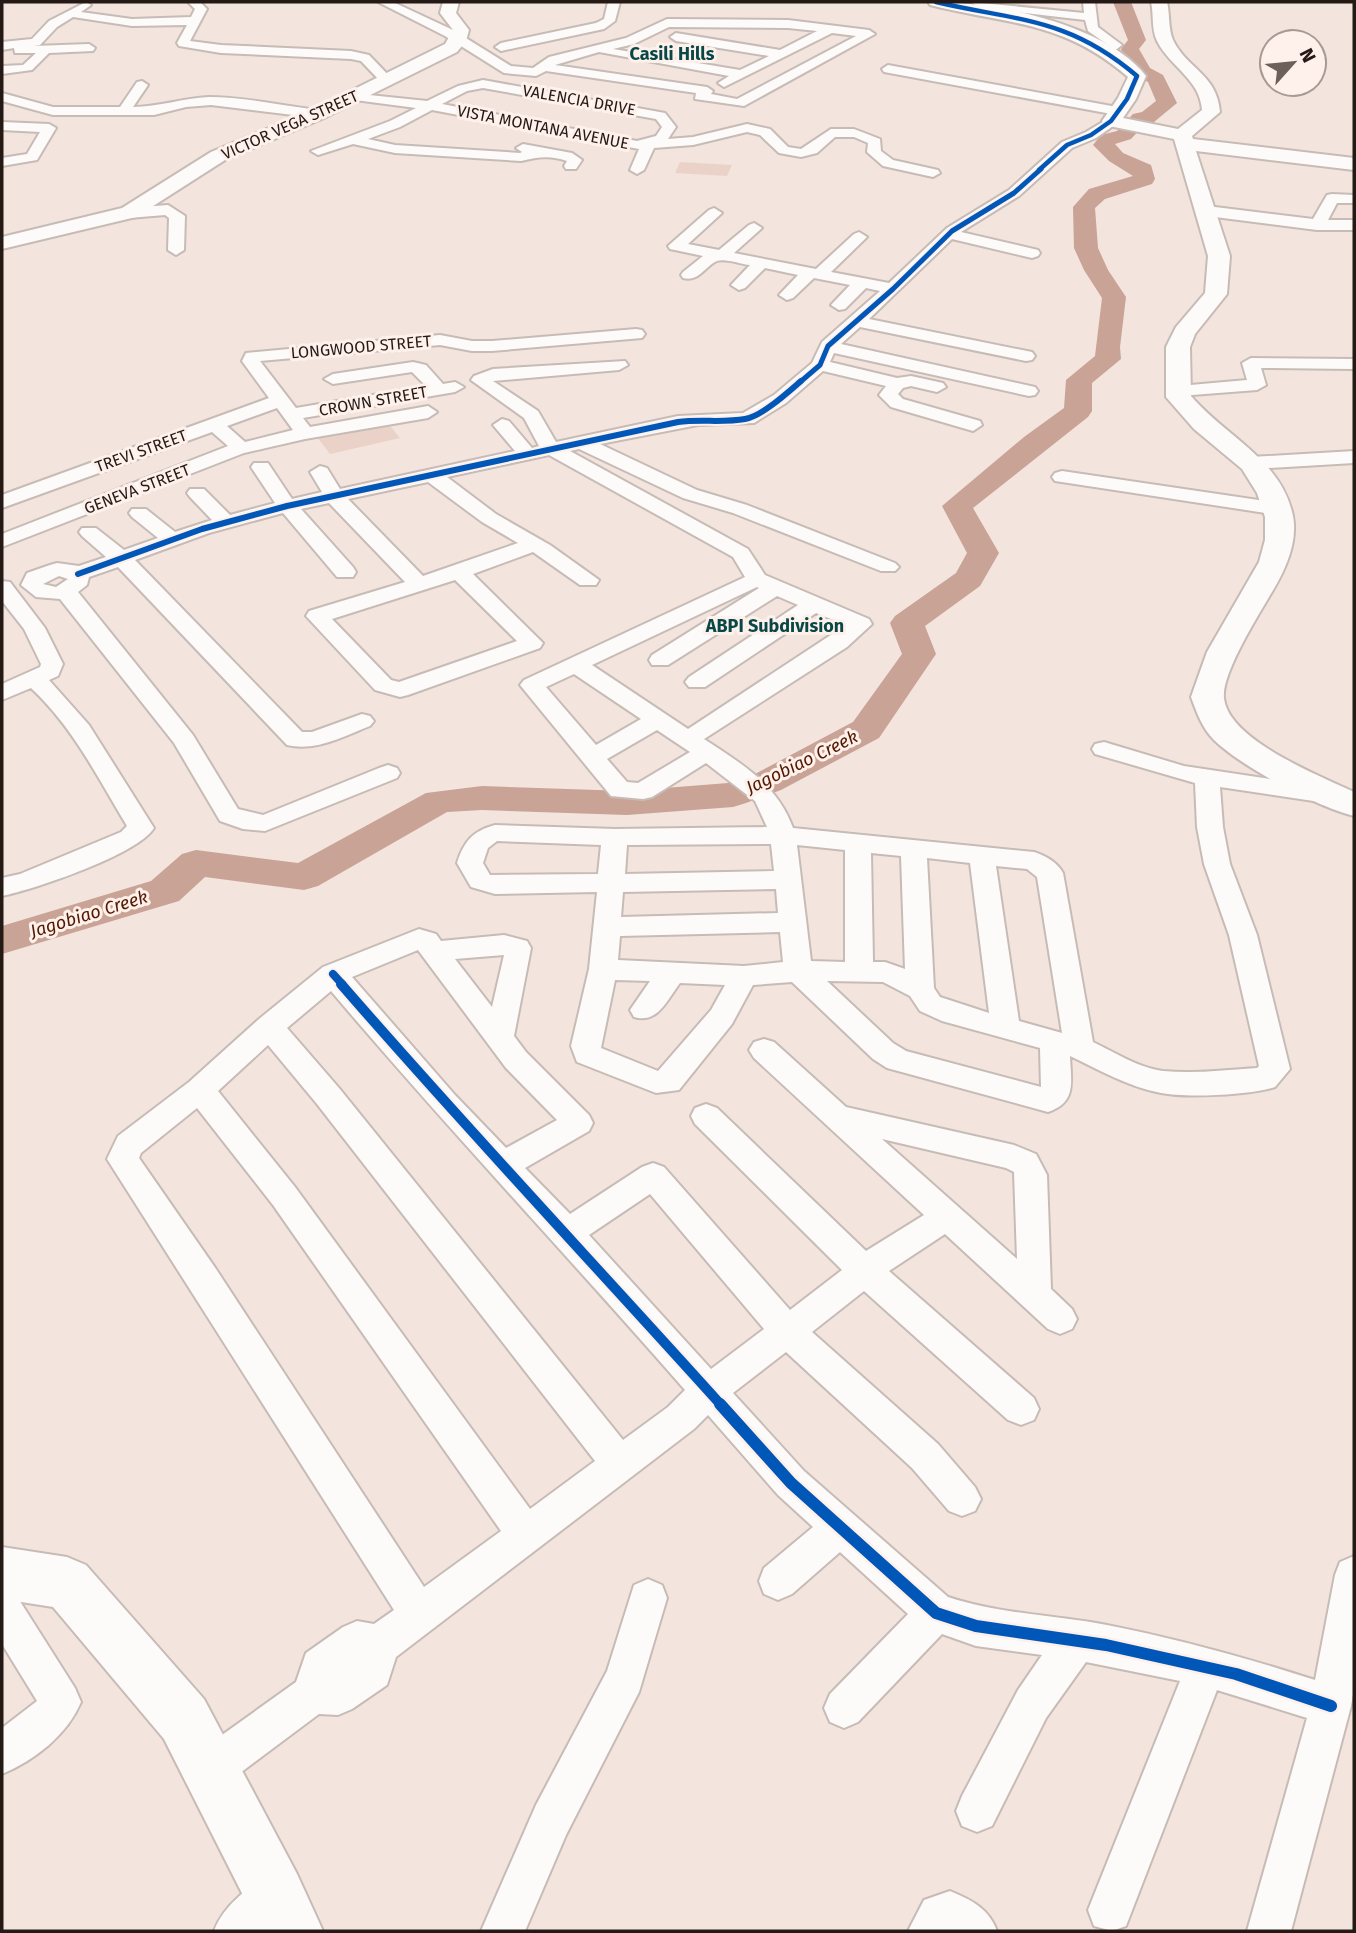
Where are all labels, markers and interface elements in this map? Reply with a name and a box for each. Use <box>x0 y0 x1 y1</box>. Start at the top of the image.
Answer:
north arrow <box>1258 28 1328 98</box>
district label: Casili Hills <box>630 43 715 65</box>
text: N <box>1295 45 1321 66</box>
street label: VALENCIA DRIVE <box>521 81 637 119</box>
street label: VICTOR VEGA STREET <box>219 86 362 164</box>
street label: VISTA MONTANA AVENUE <box>455 101 631 153</box>
street label: LONGWOOD STREET <box>290 331 433 363</box>
street label: CROWN STREET <box>317 382 429 420</box>
street label: TREVI STREET <box>93 425 190 476</box>
street label: GENEVA STREET <box>81 460 193 518</box>
district label: ABPI Subdivision <box>705 615 844 637</box>
water label: Jagobiao Creek <box>742 725 862 799</box>
water label: Jagobiao Creek <box>27 886 151 943</box>

